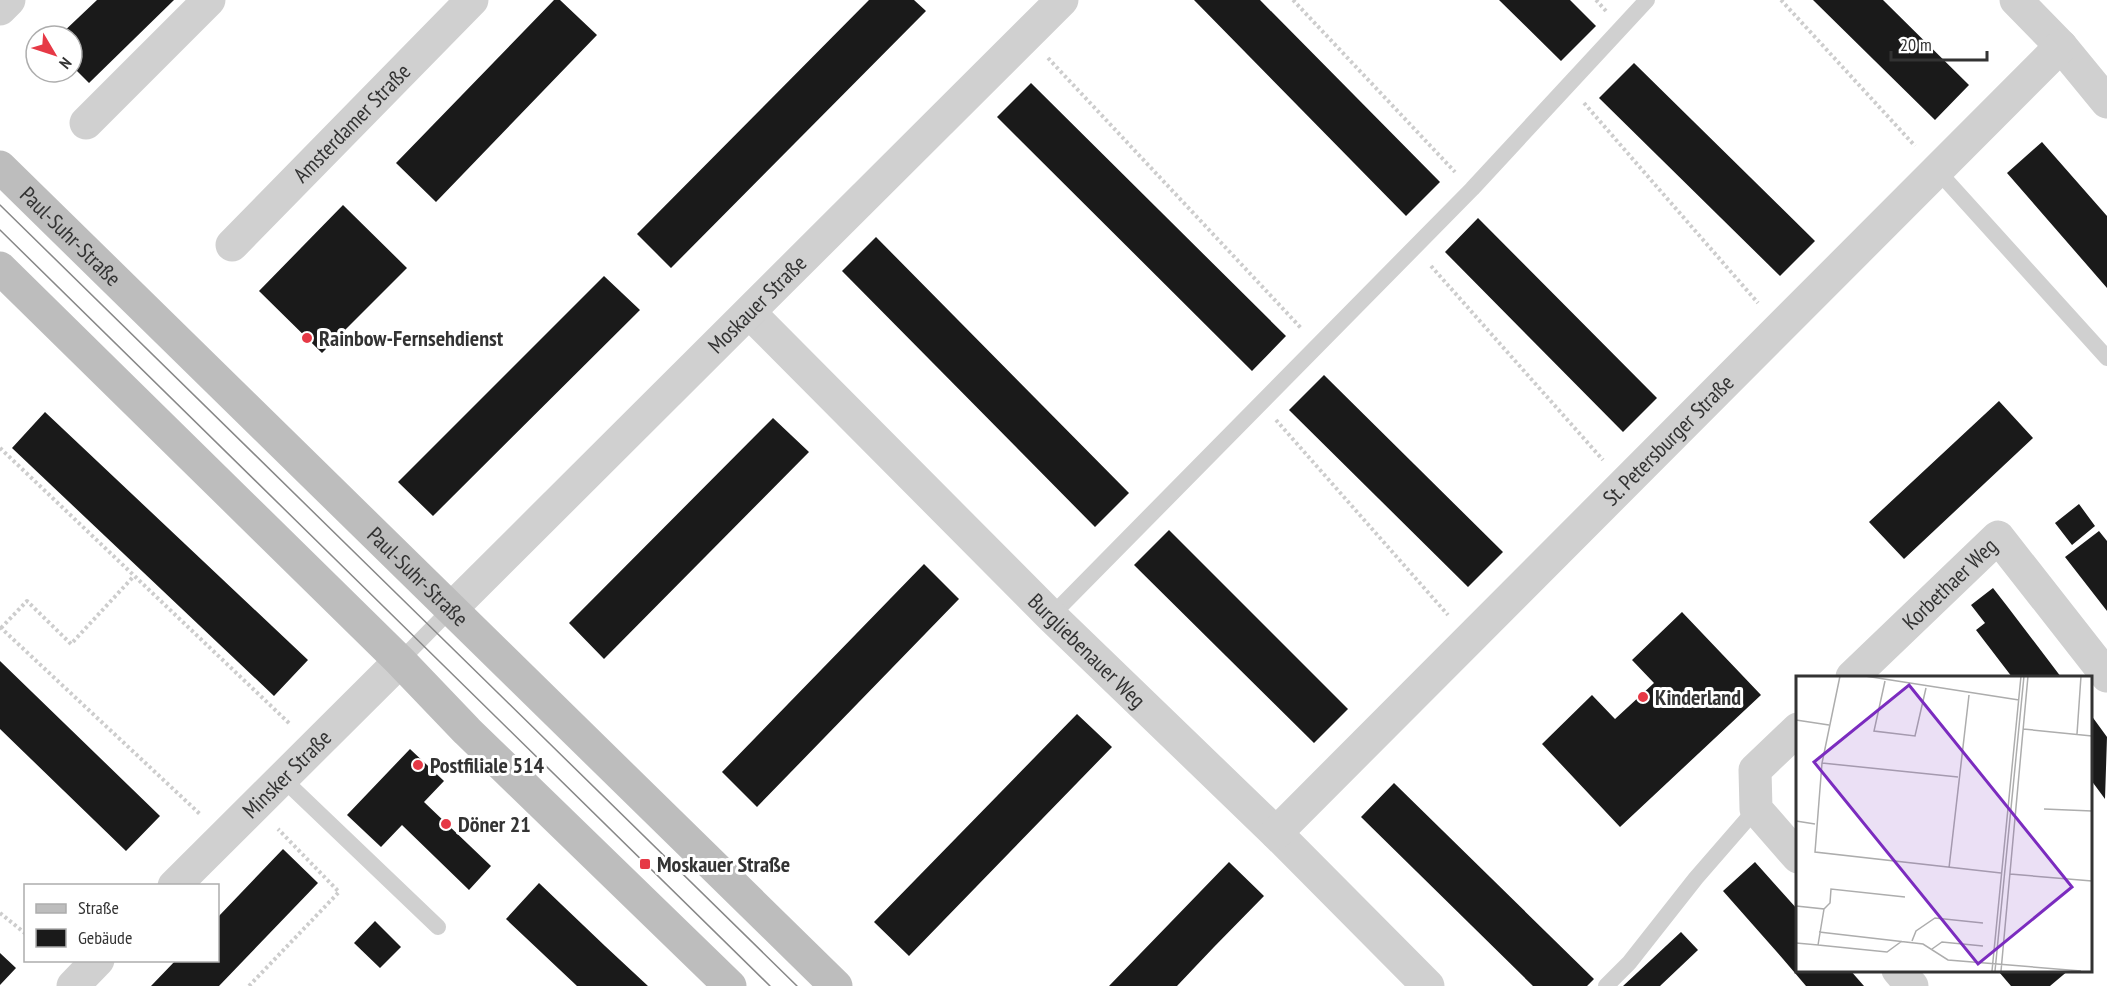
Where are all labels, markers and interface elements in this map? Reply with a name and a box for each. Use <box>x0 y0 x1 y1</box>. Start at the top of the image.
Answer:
north arrow <box>24 24 84 84</box>
scale bar <box>1891 24 1987 62</box>
text: 20 m <box>1900 33 1932 56</box>
text: N <box>55 54 76 73</box>
street label: Amsterdamer Straße <box>287 57 416 188</box>
street label: Paul-Suhr-Straße <box>14 181 127 292</box>
street label: Moskauer Straße <box>702 249 812 359</box>
place label: Rainbow-Fernsehdienst <box>319 324 504 352</box>
marker: Rainbow-Fernsehdienst <box>300 331 314 345</box>
street label: St. Petersburger Straße <box>1597 369 1739 512</box>
street label: Paul-Suhr-Straße <box>361 521 474 632</box>
street label: Korbethaer Weg <box>1896 532 2003 635</box>
street label: Burgliebenauer Weg <box>1022 587 1152 714</box>
inset map <box>1796 676 2092 971</box>
place label: Kinderland <box>1655 683 1741 711</box>
marker: Kinderland <box>1636 690 1650 704</box>
street label: Minsker Straße <box>236 724 337 824</box>
place label: Postfiliale 514 <box>430 751 545 779</box>
marker: Postfiliale 514 <box>411 758 425 772</box>
place label: Döner 21 <box>458 810 531 838</box>
marker: Döner 21 <box>439 817 453 831</box>
place label: Moskauer Straße <box>657 850 790 878</box>
marker: Moskauer Straße <box>638 857 652 871</box>
legend <box>24 884 219 962</box>
text: Straße <box>78 896 119 919</box>
text: Gebäude <box>78 926 132 949</box>

